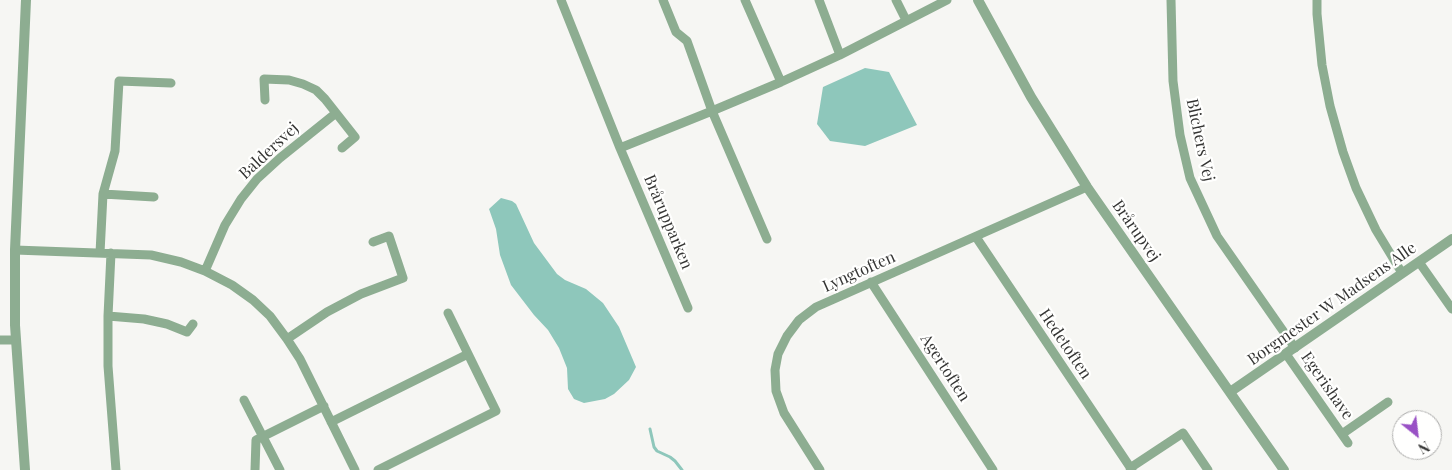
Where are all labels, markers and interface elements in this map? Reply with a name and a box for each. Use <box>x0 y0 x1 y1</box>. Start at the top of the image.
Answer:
street label: Blichers Vej <box>1182 97 1218 183</box>
street label: Baldersvej <box>235 119 303 183</box>
street label: Brårupparken <box>639 172 697 272</box>
street label: Brårupvej <box>1108 197 1164 265</box>
street label: Borgmester W Madsens Alle <box>1244 238 1420 370</box>
street label: Lyngtoften <box>820 247 898 297</box>
street label: Hedetoften <box>1035 305 1095 383</box>
street label: Agertoften <box>916 331 974 405</box>
street label: Egerishave <box>1297 348 1357 424</box>
north arrow <box>1392 410 1442 460</box>
text: N <box>1415 437 1433 458</box>

